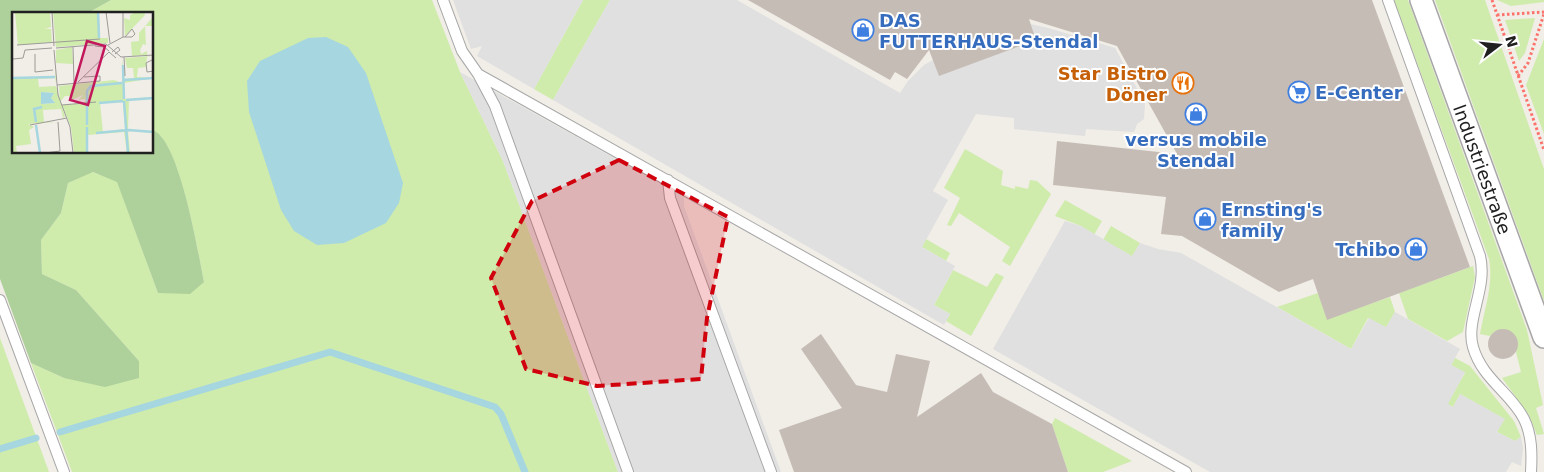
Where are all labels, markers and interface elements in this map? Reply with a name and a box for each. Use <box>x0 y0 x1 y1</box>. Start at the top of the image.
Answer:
place label: DAS FUTTERHAUS-Stendal <box>879 10 1098 52</box>
inset map <box>12 12 154 154</box>
shop icon: DAS FUTTERHAUS-Stendal <box>851 18 875 42</box>
north arrow <box>1474 20 1524 70</box>
text: N <box>1502 34 1521 49</box>
place label: Star Bistro Döner <box>1058 63 1167 105</box>
restaurant icon: Star Bistro Döner <box>1171 71 1195 95</box>
supermarket icon: E-Center <box>1287 80 1311 104</box>
place label: E-Center <box>1315 82 1403 103</box>
street label: Industriestraße <box>1449 101 1516 237</box>
shop icon: versus mobile Stendal <box>1184 102 1208 126</box>
place label: versus mobile Stendal <box>1125 129 1267 171</box>
place label: Ernsting's family <box>1221 199 1322 241</box>
shop icon: Ernsting's family <box>1193 207 1217 231</box>
shop icon: Tchibo <box>1404 237 1428 261</box>
place label: Tchibo <box>1335 239 1400 260</box>

